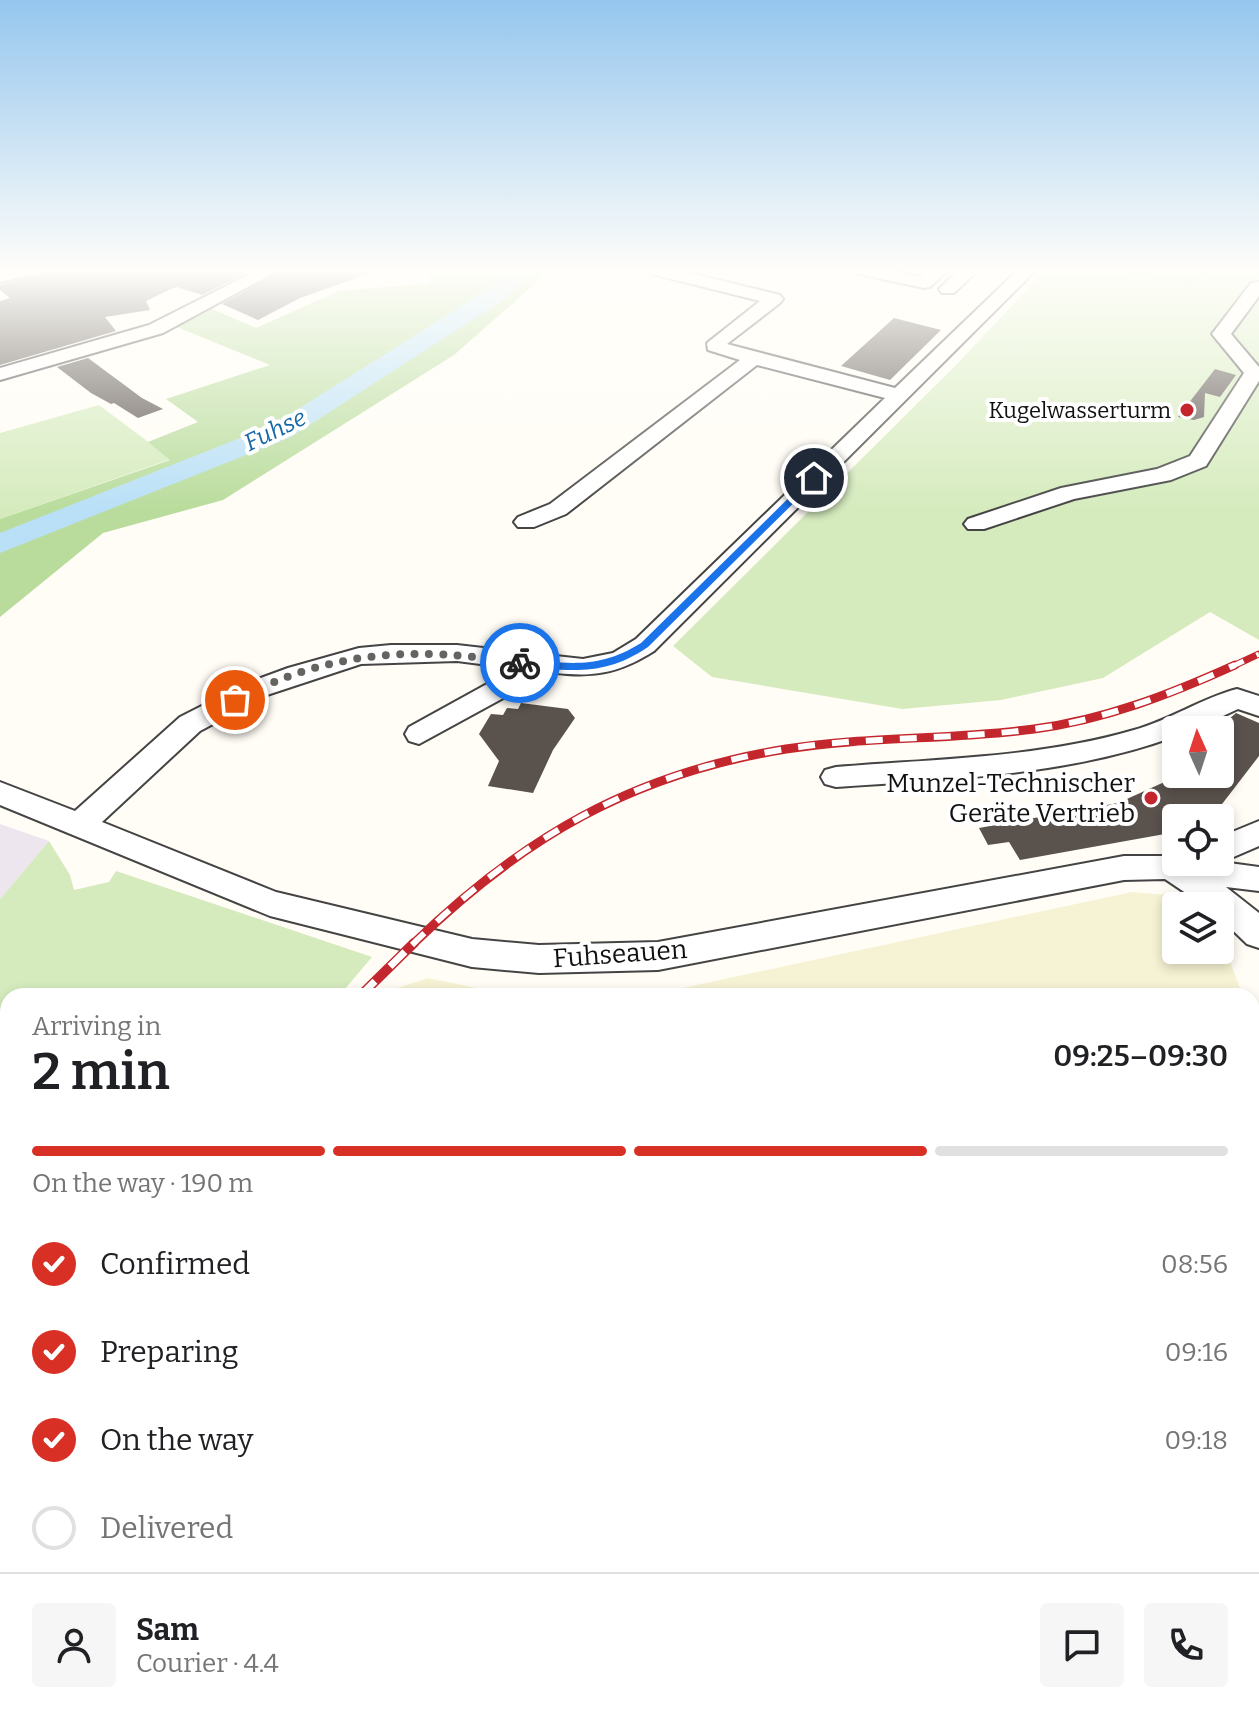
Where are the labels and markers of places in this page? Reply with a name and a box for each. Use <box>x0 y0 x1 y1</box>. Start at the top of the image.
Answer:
place label: Kugelwasserturm <box>988 397 1171 424</box>
marker: Kugelwasserturm <box>1178 401 1196 419</box>
pin <box>780 444 848 512</box>
pin <box>201 666 269 734</box>
place label: Munzel-Technischer Geräte Vertrieb <box>886 768 1136 829</box>
marker: Munzel-Technischer Geräte Vertrieb <box>1142 789 1160 807</box>

